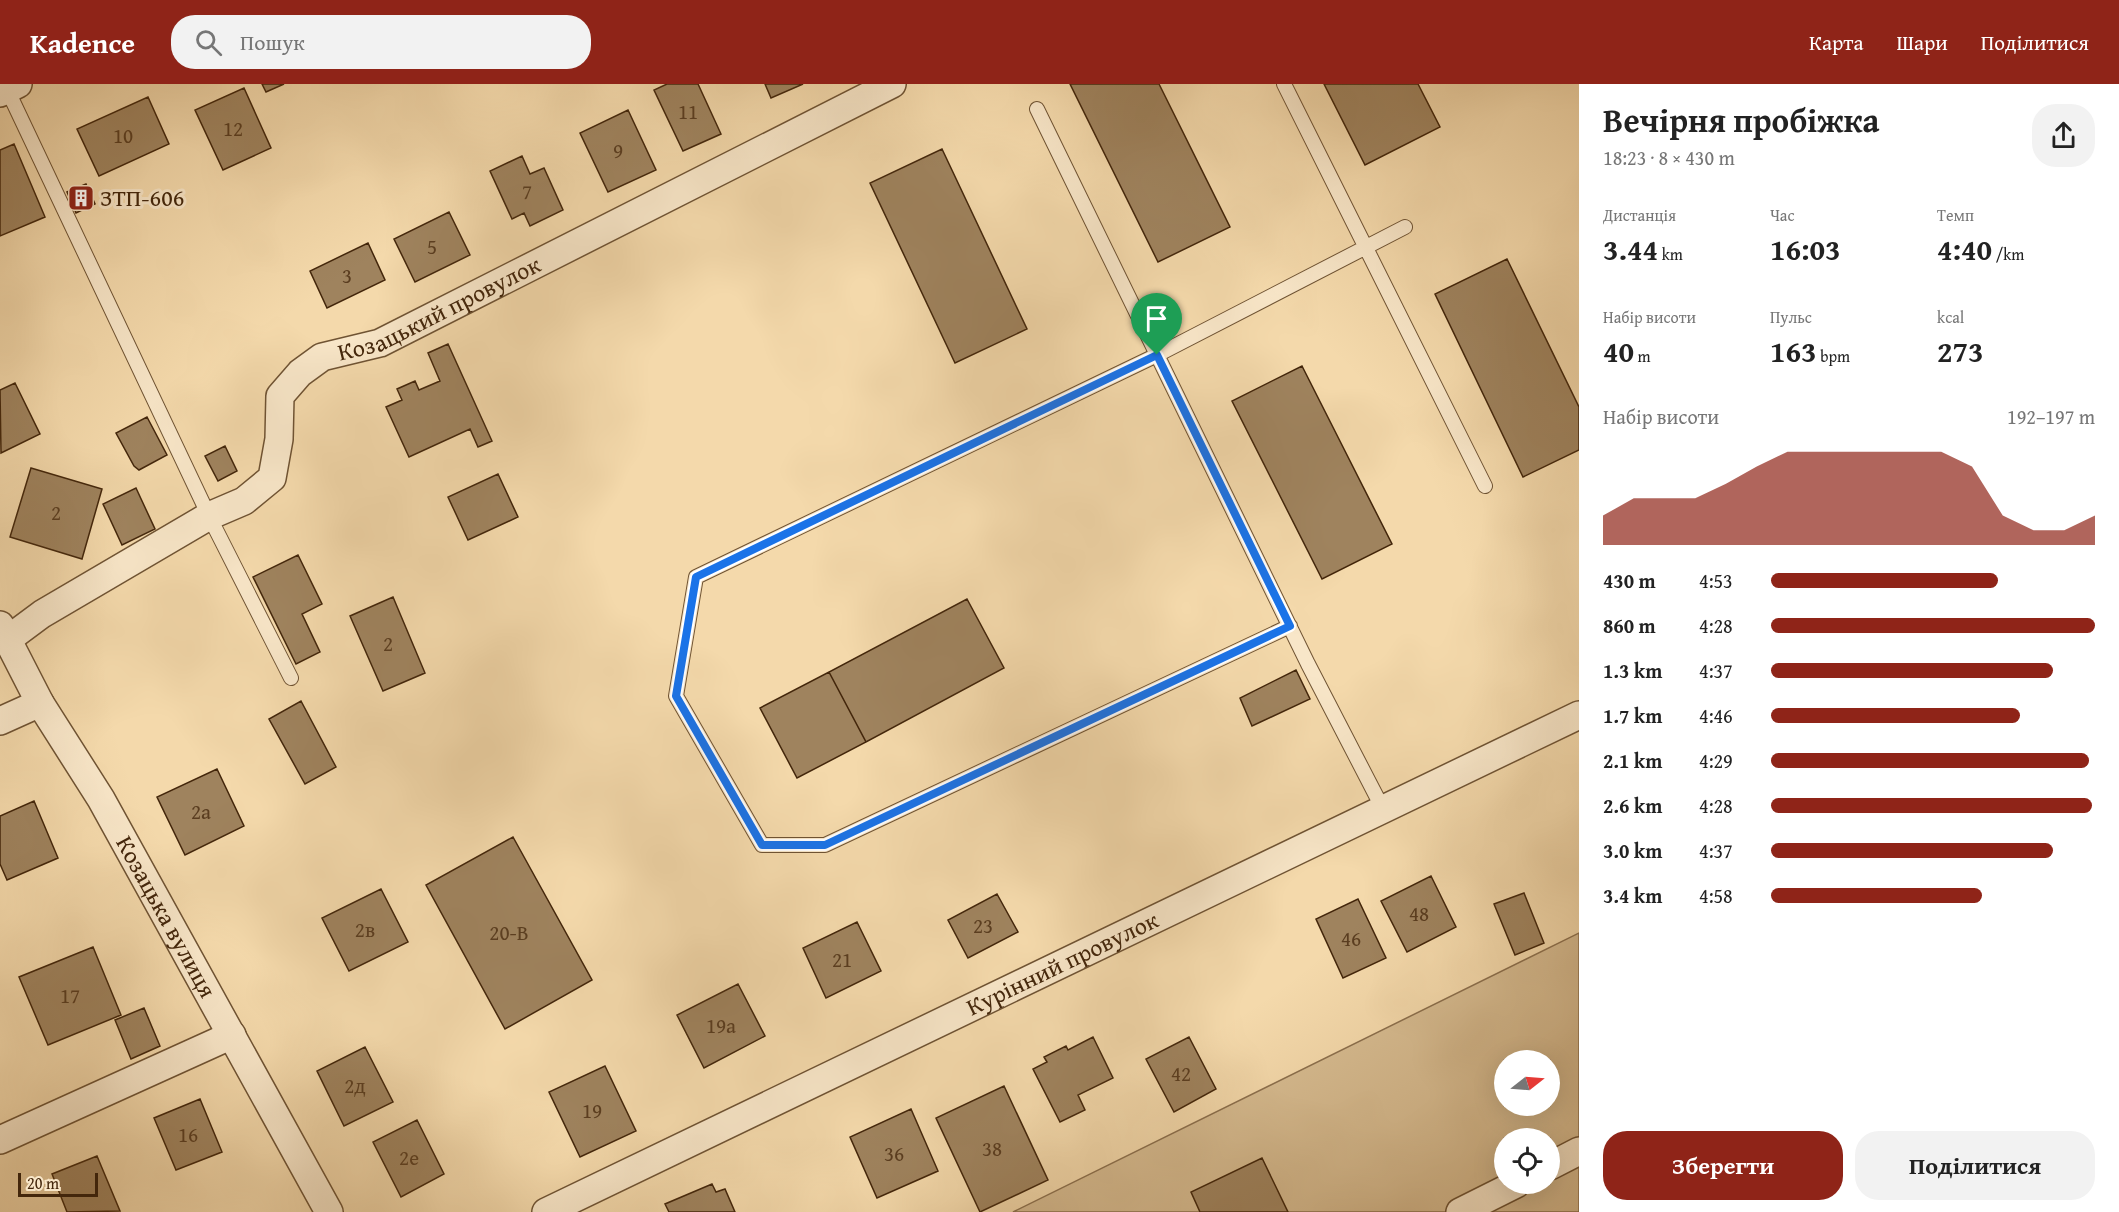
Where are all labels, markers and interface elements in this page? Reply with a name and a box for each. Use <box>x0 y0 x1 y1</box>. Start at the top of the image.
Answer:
search box <box>171 15 591 69</box>
text: Kadence <box>30 22 135 63</box>
icon: search <box>192 26 225 59</box>
text: Пошук <box>240 26 305 58</box>
text: Карта <box>1809 27 1863 58</box>
text: Шари <box>1896 27 1948 58</box>
text: Поділитися <box>1981 27 2089 58</box>
house number: 11 <box>678 96 698 127</box>
text: Вечірня пробіжка <box>1603 96 1879 144</box>
button: share <box>2032 104 2095 167</box>
house number: 12 <box>223 113 243 144</box>
house number: 10 <box>113 120 133 151</box>
house number: 9 <box>613 135 623 166</box>
text: 18:23 · 8 × 430 m <box>1603 143 1735 172</box>
house number: 7 <box>522 176 532 207</box>
place label: ЗТП-606 <box>100 180 184 215</box>
building icon: ЗТП-606 <box>66 183 96 213</box>
text: Дистанція <box>1603 203 1676 227</box>
text: Час <box>1770 203 1794 227</box>
text: Темп <box>1937 203 1974 227</box>
text: 3.44 <box>1603 227 1658 271</box>
text: 16:03 <box>1770 227 1841 271</box>
text: 4:40 <box>1937 227 1992 271</box>
house number: 5 <box>427 231 437 262</box>
text: km <box>1658 242 1683 266</box>
text: /km <box>1992 242 2024 266</box>
street label: Козацький провулок <box>334 246 547 370</box>
house number: 3 <box>342 260 352 291</box>
pin <box>1131 293 1182 355</box>
icon: arrive <box>1140 302 1173 335</box>
text: Набір висоти <box>1603 305 1696 329</box>
text: Пульс <box>1770 305 1812 329</box>
text: kcal <box>1937 305 1964 329</box>
text: 40 <box>1603 329 1634 373</box>
text: 163 <box>1770 329 1817 373</box>
text: 273 <box>1937 329 1984 373</box>
text: m <box>1634 344 1651 368</box>
text: bpm <box>1817 344 1850 368</box>
text: Набір висоти <box>1603 402 1719 431</box>
text: 192–197 m <box>2007 402 2095 431</box>
house number: 2 <box>51 497 61 528</box>
text: 430 m <box>1603 566 1656 595</box>
text: 4:53 <box>1699 566 1733 595</box>
text: 860 m <box>1603 611 1656 640</box>
text: 4:28 <box>1699 611 1733 640</box>
house number: 2 <box>383 628 393 659</box>
text: 1.3 km <box>1603 656 1662 685</box>
text: 4:37 <box>1699 656 1733 685</box>
text: 1.7 km <box>1603 701 1662 730</box>
text: 4:46 <box>1699 701 1733 730</box>
text: 2.1 km <box>1603 746 1662 775</box>
text: 4:29 <box>1699 746 1733 775</box>
text: 2.6 km <box>1603 791 1662 820</box>
text: 4:28 <box>1699 791 1733 820</box>
house number: 2а <box>191 796 211 827</box>
street label: Козацька вулиця <box>108 829 225 1004</box>
text: 3.0 km <box>1603 836 1662 865</box>
text: 4:37 <box>1699 836 1733 865</box>
text: 3.4 km <box>1603 881 1662 910</box>
text: 4:58 <box>1699 881 1733 910</box>
house number: 48 <box>1409 898 1429 929</box>
street label: Курінний провулок <box>960 902 1164 1024</box>
house number: 23 <box>973 910 993 941</box>
house number: 2в <box>355 914 375 945</box>
house number: 20-В <box>489 917 529 948</box>
house number: 46 <box>1341 923 1361 954</box>
house number: 21 <box>832 944 852 975</box>
house number: 17 <box>60 980 80 1011</box>
house number: 19а <box>706 1010 736 1041</box>
north arrow <box>1494 1050 1560 1116</box>
map controls <box>1494 1050 1560 1194</box>
house number: 42 <box>1171 1058 1191 1089</box>
house number: 2д <box>344 1070 366 1101</box>
house number: 19 <box>582 1095 602 1126</box>
house number: 16 <box>178 1119 198 1150</box>
button: locate <box>1494 1128 1560 1194</box>
button: Зберегти <box>1603 1131 1843 1200</box>
button: Поділитися <box>1855 1131 2095 1200</box>
house number: 38 <box>982 1133 1002 1164</box>
house number: 36 <box>884 1138 904 1169</box>
house number: 2е <box>399 1142 419 1173</box>
scale bar <box>18 1170 98 1198</box>
text: 20 m <box>27 1171 59 1195</box>

